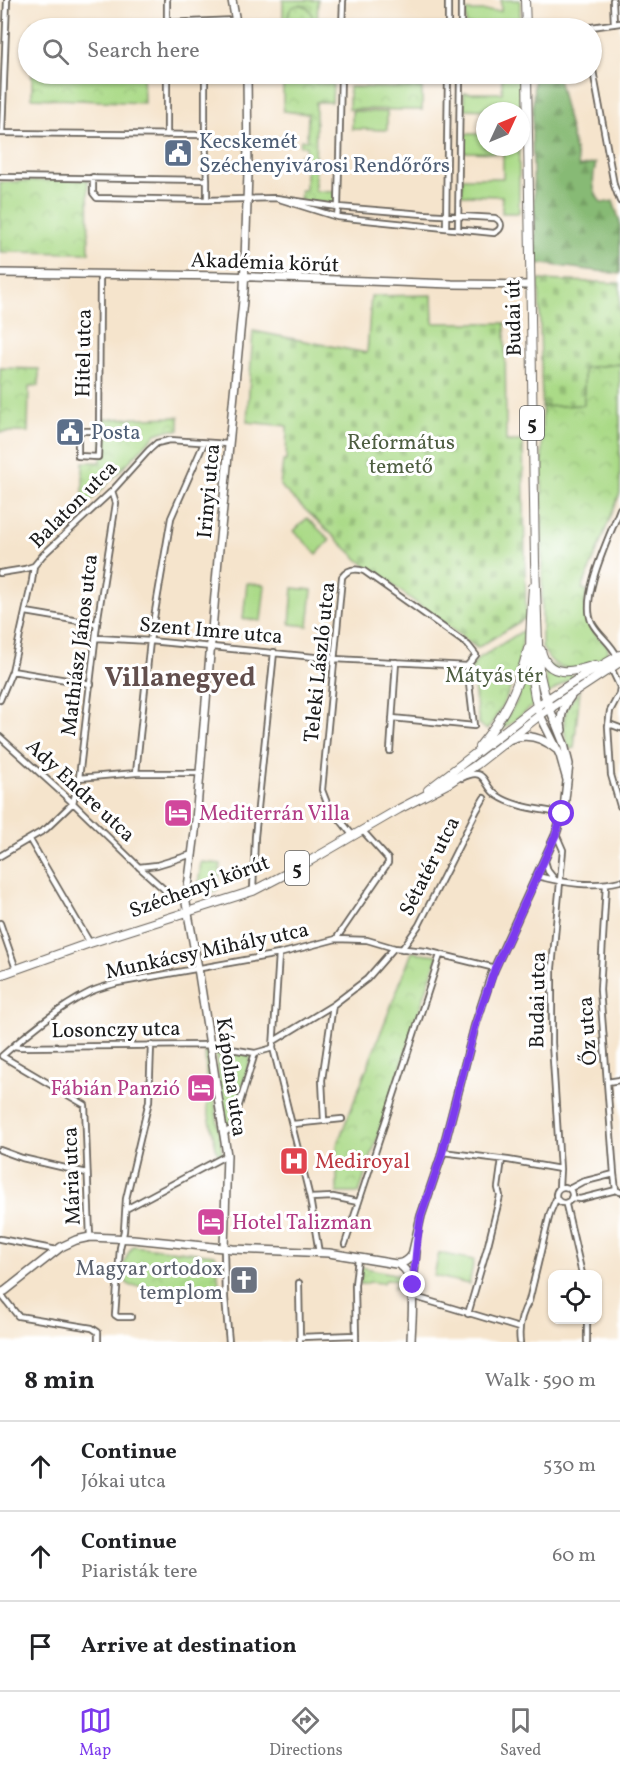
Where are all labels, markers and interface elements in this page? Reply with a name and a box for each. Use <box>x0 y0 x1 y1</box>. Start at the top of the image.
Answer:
search box <box>18 18 602 84</box>
icon: search <box>39 35 72 68</box>
text: Search here <box>87 36 200 67</box>
north arrow <box>476 102 530 156</box>
place label: Kecskemét Széchenyivárosi Rendőrőrs <box>199 128 450 181</box>
public building icon: Kecskemét Széchenyivárosi Rendőrőrs <box>162 137 194 169</box>
street label: Akadémia körút <box>190 246 340 281</box>
street label: Budai út <box>499 279 530 357</box>
street label: Hitel utca <box>69 308 100 398</box>
road number: 5 <box>520 406 544 440</box>
public building icon: Posta <box>54 416 86 448</box>
place label: Posta <box>91 419 141 448</box>
park label: Református temető <box>347 429 455 482</box>
street label: Irinyi utca <box>191 443 228 540</box>
street label: Balaton utca <box>24 455 125 556</box>
street label: Mathiász János utca <box>55 553 106 738</box>
street label: Teleki László utca <box>298 580 343 744</box>
street label: Szent Imre utca <box>138 611 284 652</box>
district label: Villanegyed <box>104 660 256 698</box>
park label: Mátyás tér <box>445 662 543 691</box>
street label: Ady Endre utca <box>19 733 141 849</box>
hotel icon: Mediterrán Villa <box>162 797 194 829</box>
place label: Mediterrán Villa <box>199 800 350 829</box>
route start <box>548 800 574 826</box>
street label: Sétatér utca <box>393 812 468 921</box>
street label: Széchenyi körút <box>125 849 274 926</box>
road number: 5 <box>285 851 309 885</box>
street label: Munkácsy Mihály utca <box>103 916 312 987</box>
street label: Budai utca <box>523 951 554 1049</box>
street label: Őz utca <box>572 996 605 1066</box>
street label: Losonczy utca <box>51 1015 181 1046</box>
street label: Kápolna utca <box>208 1016 253 1139</box>
hotel icon: Fábián Panzió <box>185 1072 217 1104</box>
place label: Fábián Panzió <box>51 1075 180 1104</box>
street label: Mária utca <box>56 1126 89 1226</box>
hospital icon: Mediroyal <box>278 1145 310 1177</box>
place label: Mediroyal <box>315 1148 410 1177</box>
hotel icon: Hotel Talizman <box>195 1206 227 1238</box>
place label: Hotel Talizman <box>232 1209 372 1238</box>
place label: Magyar ortodox templom <box>76 1255 223 1308</box>
church icon: Magyar ortodox templom <box>228 1264 260 1296</box>
map controls <box>548 1270 602 1324</box>
button: locate <box>548 1270 602 1324</box>
route end <box>399 1271 425 1297</box>
text: 8 min <box>24 1363 95 1399</box>
text: Walk · 590 m <box>485 1367 596 1395</box>
text: Continue <box>81 1437 177 1468</box>
icon: ahead <box>24 1450 57 1483</box>
text: 530 m <box>543 1452 596 1480</box>
text: Jókai utca <box>81 1468 166 1496</box>
text: Continue <box>81 1527 177 1558</box>
icon: ahead <box>24 1540 57 1573</box>
text: 60 m <box>552 1542 596 1570</box>
text: Piaristák tere <box>81 1558 198 1586</box>
icon: arrive <box>24 1630 57 1663</box>
text: Arrive at destination <box>81 1631 297 1662</box>
tab: Map <box>79 1704 112 1762</box>
tab: Directions <box>269 1704 343 1762</box>
tab: Saved <box>500 1704 541 1762</box>

